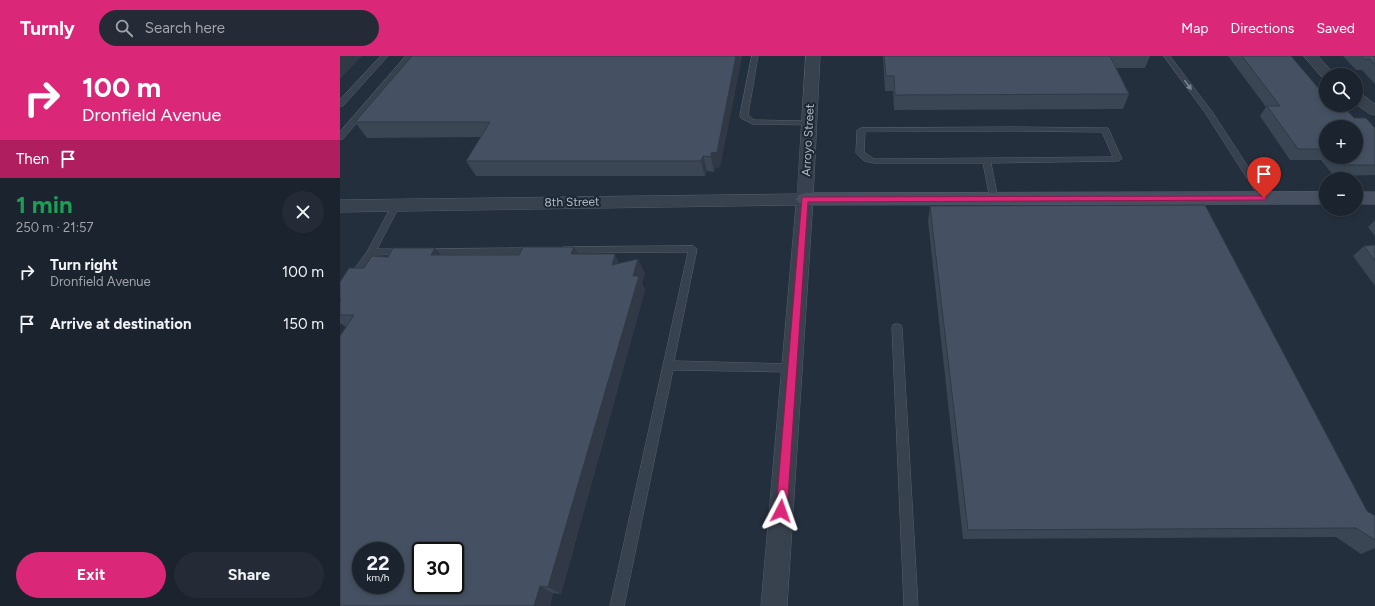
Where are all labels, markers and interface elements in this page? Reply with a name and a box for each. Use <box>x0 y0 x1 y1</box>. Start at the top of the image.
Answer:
search box <box>99 10 379 46</box>
text: Turnly <box>20 17 75 40</box>
icon: search <box>113 17 135 39</box>
text: Search here <box>145 19 225 37</box>
text: Map <box>1181 20 1209 37</box>
text: Directions <box>1231 20 1294 37</box>
text: Saved <box>1316 20 1355 37</box>
map controls <box>1319 68 1363 216</box>
button: search <box>1319 68 1363 112</box>
text: 100 m <box>82 70 161 104</box>
icon: right <box>16 72 68 124</box>
one-way arrow <box>1184 79 1192 90</box>
street label: Arroyo Street <box>799 103 817 177</box>
text: Dronfield Avenue <box>82 104 221 126</box>
button: + <box>1319 120 1363 164</box>
icon: arrive <box>57 148 79 170</box>
text: Then <box>16 150 49 168</box>
pin <box>1247 157 1281 198</box>
icon: arrive <box>1253 163 1275 185</box>
button: − <box>1319 172 1363 216</box>
text: 1 min <box>16 190 73 219</box>
button: close <box>282 191 324 233</box>
street label: 8th Street <box>544 195 600 209</box>
text: 250 m · 21:57 <box>16 220 93 235</box>
text: Turn right <box>50 256 118 274</box>
icon: right <box>16 261 38 283</box>
text: 100 m <box>282 263 324 281</box>
text: Dronfield Avenue <box>50 274 151 289</box>
icon: arrive <box>16 313 38 335</box>
text: Arrive at destination <box>50 315 191 333</box>
text: 150 m <box>283 315 324 333</box>
position arrow <box>760 490 802 532</box>
speed limit sign: 30 <box>412 542 464 594</box>
text: 22 <box>366 551 390 575</box>
button: Exit <box>16 552 166 598</box>
button: Share <box>174 552 324 598</box>
text: km/h <box>367 571 389 584</box>

